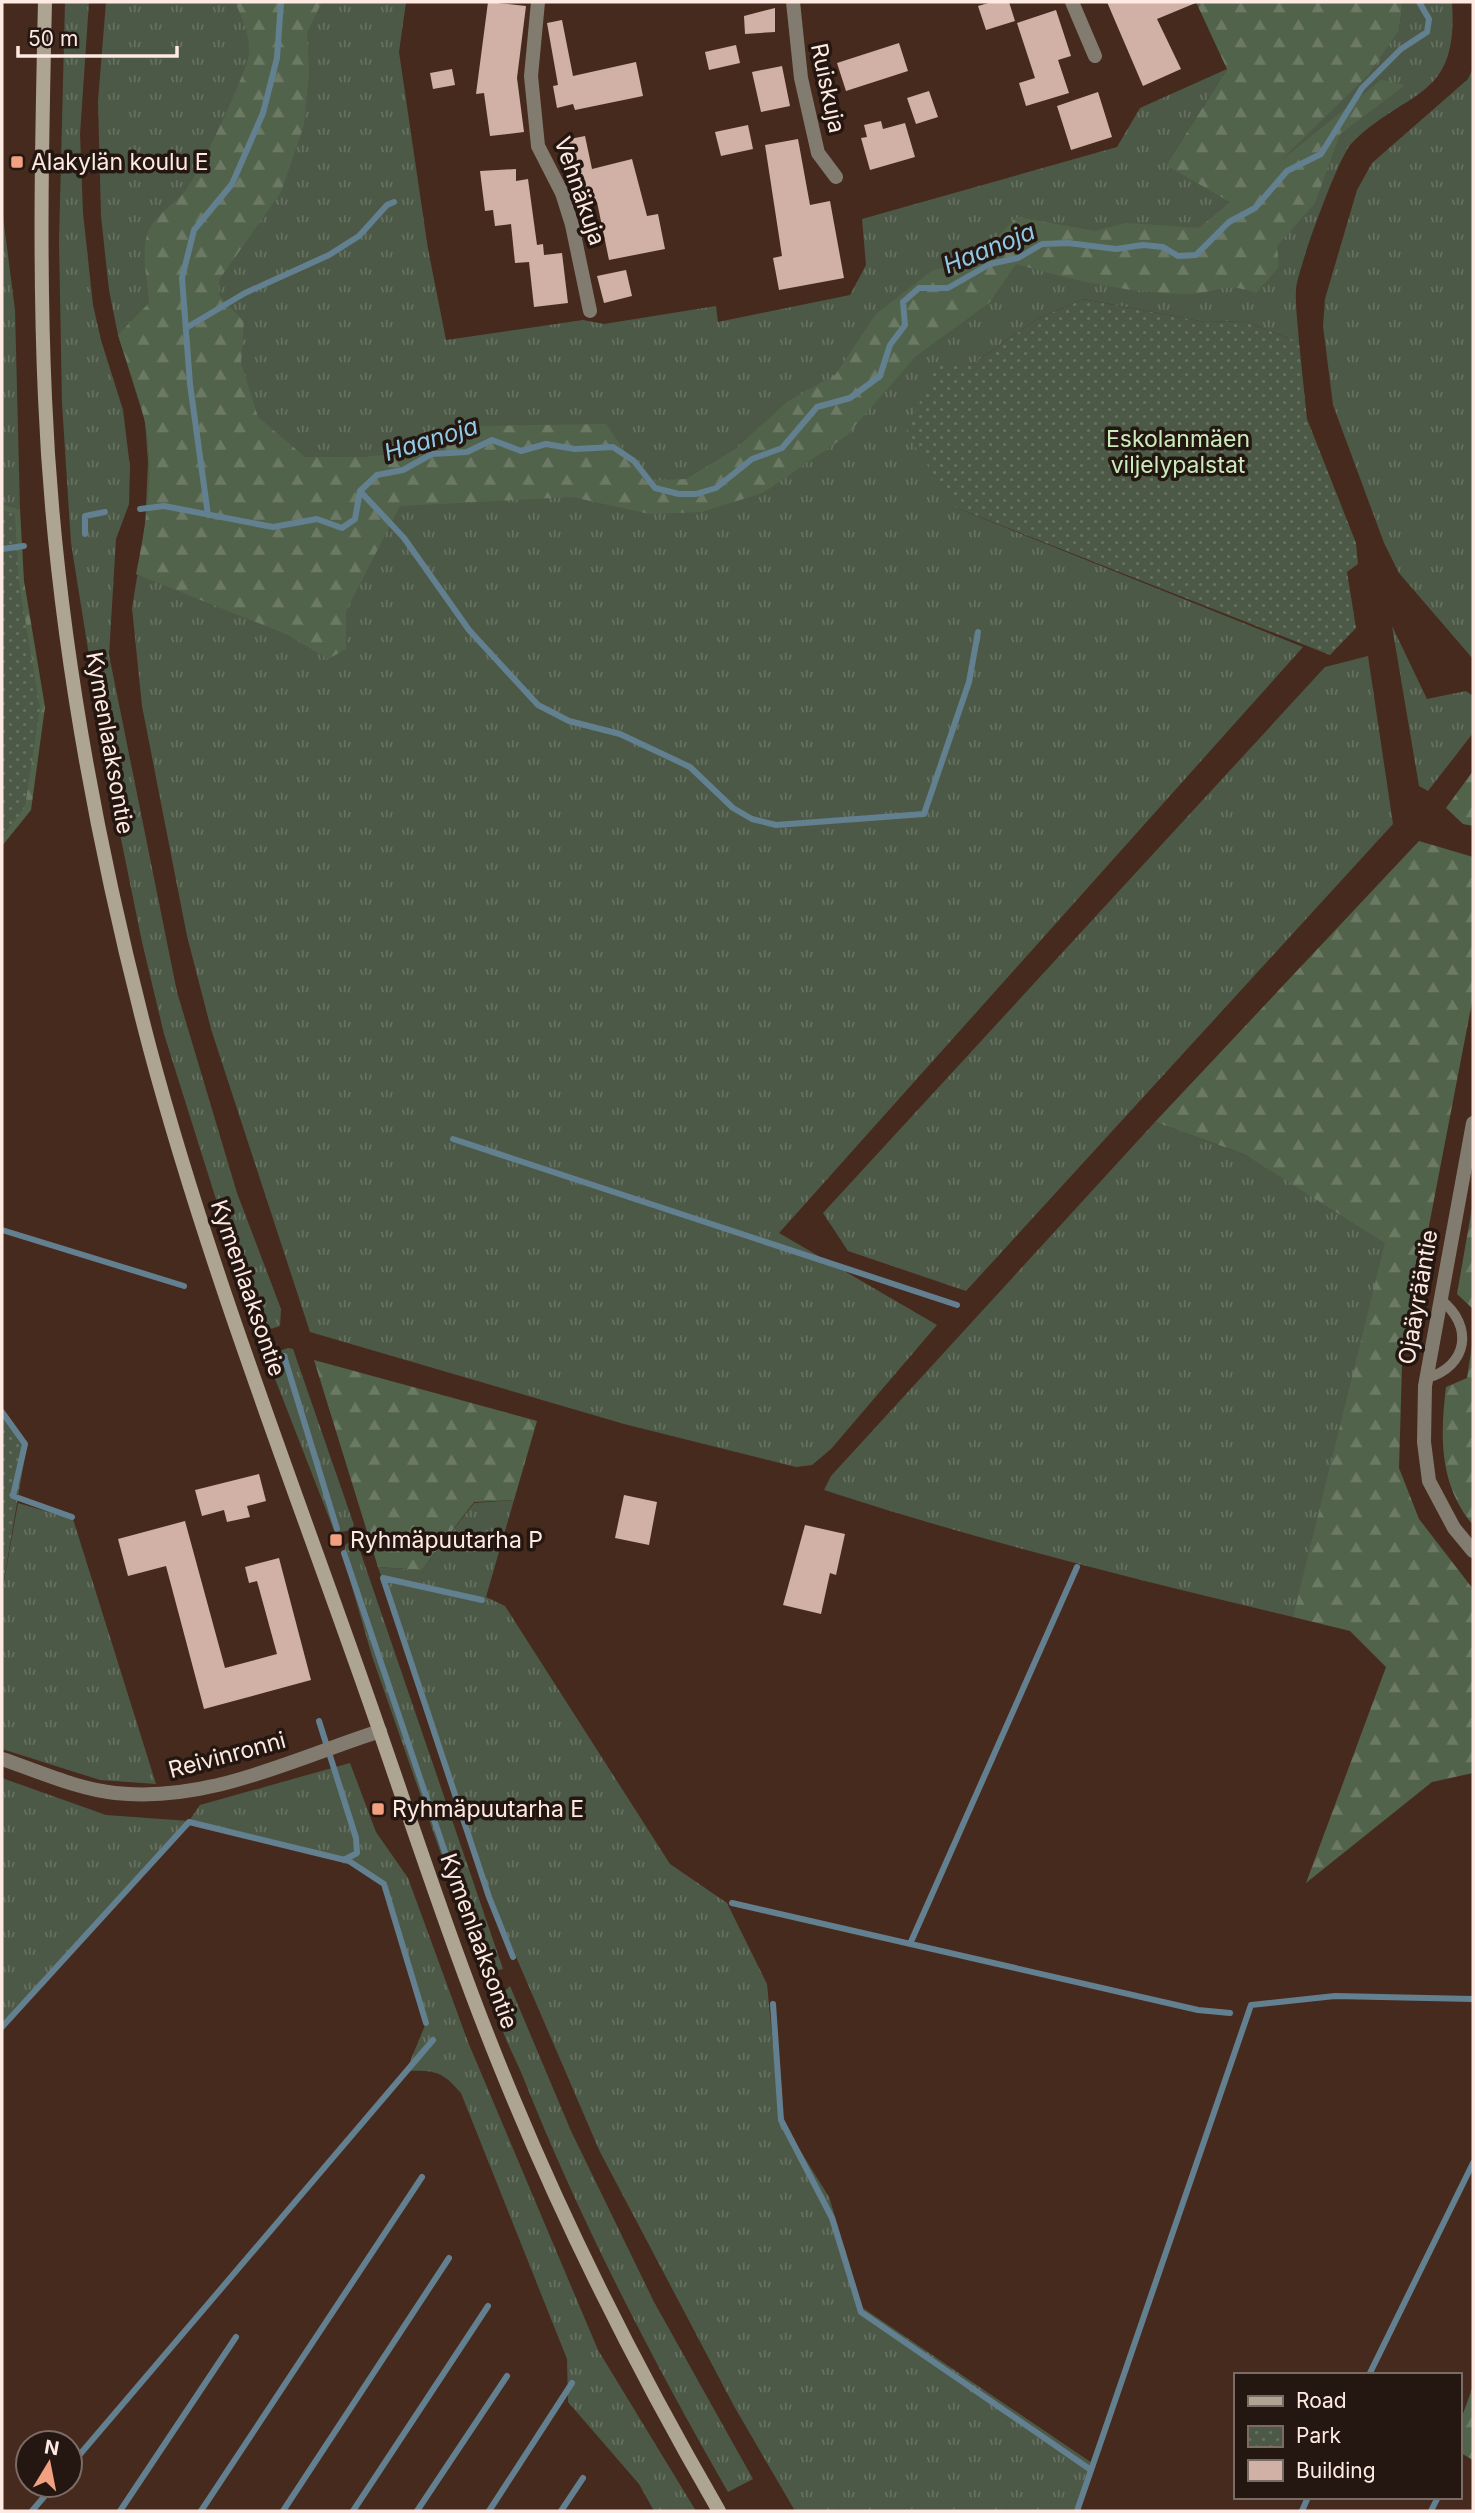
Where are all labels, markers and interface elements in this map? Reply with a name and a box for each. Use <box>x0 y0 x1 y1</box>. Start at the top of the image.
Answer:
scale bar <box>18 14 177 58</box>
text: 50 m <box>28 26 78 51</box>
street label: Ruiskuja <box>805 41 851 135</box>
street label: Vehnäkuja <box>548 133 612 249</box>
place label: Alakylän koulu E <box>31 148 209 176</box>
marker: Alakylän koulu E <box>9 154 25 170</box>
water label: Haanoja <box>939 216 1039 280</box>
water label: Haanoja <box>381 411 481 467</box>
park label: Eskolanmäen viljelypalstat <box>1106 425 1250 479</box>
street label: Kymenlaaksontie <box>80 650 140 836</box>
street label: Kymenlaaksontie <box>205 1196 291 1380</box>
street label: Ojaäyrääntie <box>1392 1228 1444 1366</box>
place label: Ryhmäpuutarha P <box>350 1526 543 1554</box>
marker: Ryhmäpuutarha P <box>328 1532 344 1548</box>
street label: Reivinronni <box>165 1726 289 1784</box>
place label: Ryhmäpuutarha E <box>392 1795 584 1823</box>
marker: Ryhmäpuutarha E <box>370 1801 386 1817</box>
street label: Kymenlaaksontie <box>434 1849 524 2033</box>
legend <box>1234 2373 1461 2499</box>
text: Road <box>1296 2388 1347 2413</box>
text: Park <box>1296 2423 1341 2448</box>
north arrow <box>14 2429 84 2499</box>
text: N <box>43 2435 61 2460</box>
text: Building <box>1296 2458 1376 2483</box>

